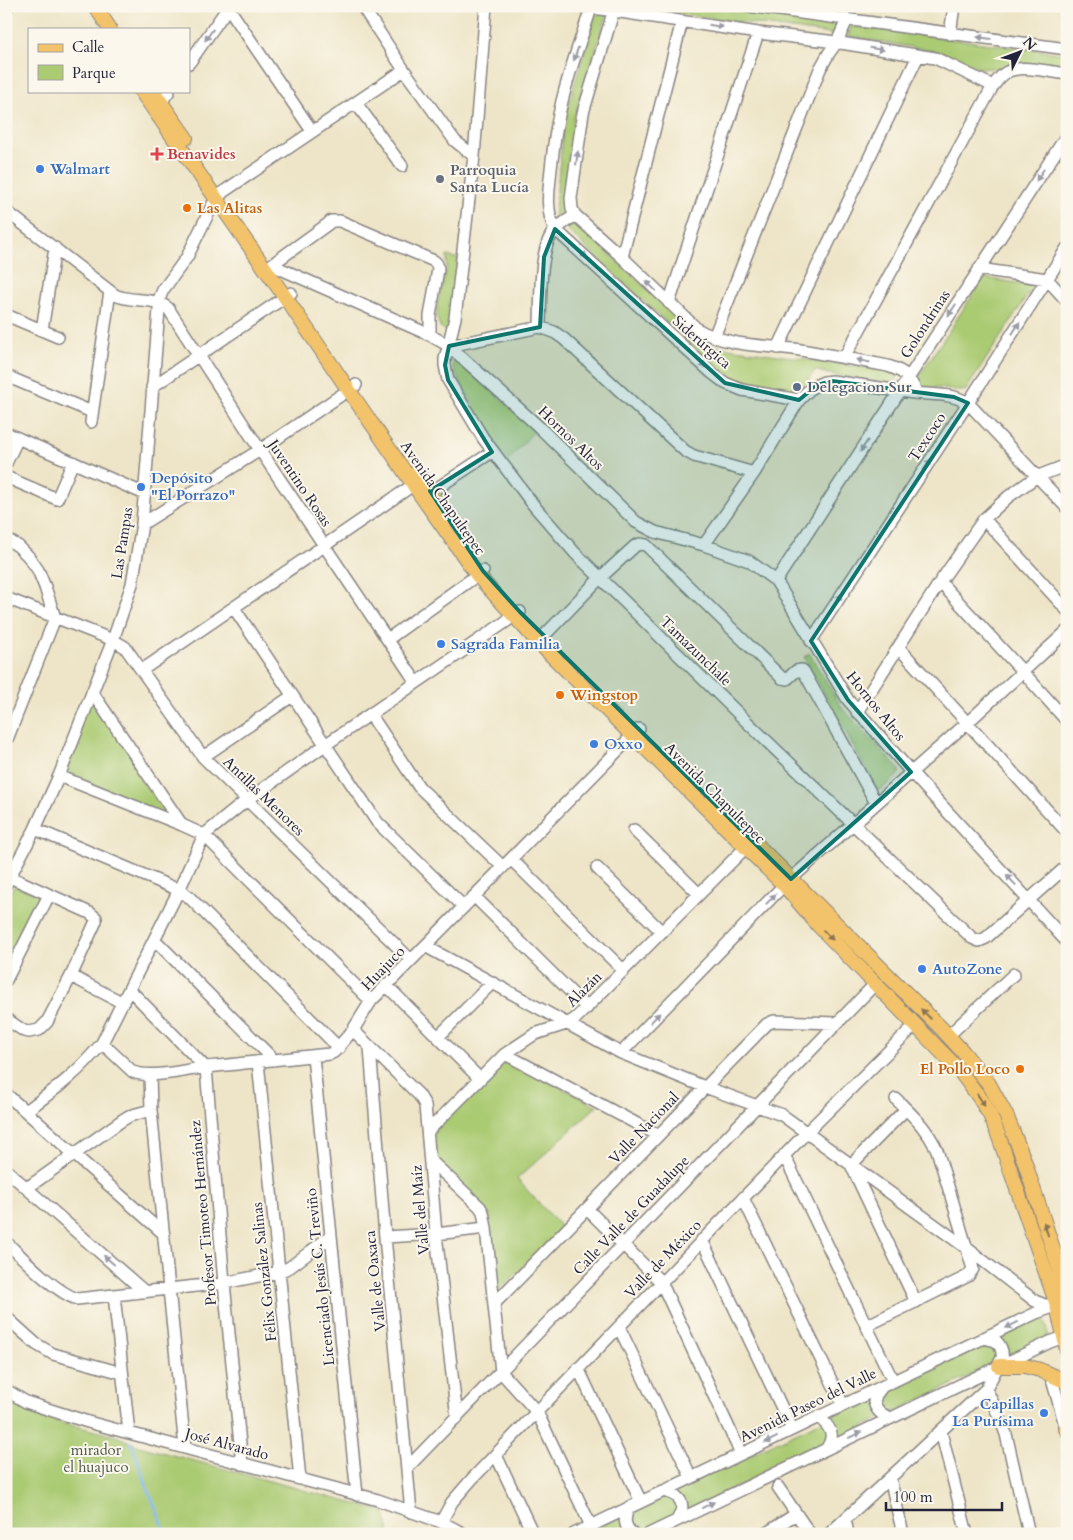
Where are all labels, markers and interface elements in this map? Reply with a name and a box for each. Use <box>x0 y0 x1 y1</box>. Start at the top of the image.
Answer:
one-way arrow <box>708 23 724 31</box>
legend <box>28 28 190 92</box>
one-way arrow <box>204 28 214 41</box>
north arrow <box>996 28 1046 78</box>
text: N <box>1018 33 1040 55</box>
one-way arrow <box>975 34 991 42</box>
text: Calle <box>72 37 105 57</box>
one-way arrow <box>869 45 885 53</box>
one-way arrow <box>572 47 580 62</box>
text: Parque <box>72 63 116 83</box>
place label: Benavides <box>167 144 236 164</box>
marker: Benavides <box>151 148 163 160</box>
one-way arrow <box>573 150 581 166</box>
place label: Walmart <box>49 159 110 179</box>
place label: Parroquia Santa Lucía <box>450 160 530 197</box>
marker: Walmart <box>34 163 46 175</box>
one-way arrow <box>1035 169 1045 182</box>
marker: Parroquia Santa Lucía <box>434 173 446 185</box>
place label: Las Alitas <box>197 198 262 218</box>
marker: Las Alitas <box>181 202 193 214</box>
one-way arrow <box>575 247 587 259</box>
one-way arrow <box>646 280 658 292</box>
street label: Golondrinas <box>895 286 955 362</box>
one-way arrow <box>948 303 957 316</box>
street label: Siderúrgica <box>668 311 736 373</box>
one-way arrow <box>1011 321 1020 335</box>
one-way arrow <box>694 357 706 369</box>
one-way arrow <box>854 357 870 365</box>
place label: Delegacion Sur <box>807 377 913 397</box>
marker: Delegacion Sur <box>791 381 803 393</box>
street label: Hornos Altos <box>534 402 608 474</box>
street label: Texcoco <box>904 408 950 466</box>
street label: Juventino Rosas <box>262 434 336 530</box>
street label: Avenida Chapultepec <box>396 437 490 559</box>
one-way arrow <box>859 439 868 452</box>
one-way arrow <box>923 458 932 471</box>
place label: Depósito "El Porrazo" <box>151 468 235 505</box>
marker: Depósito "El Porrazo" <box>135 481 147 493</box>
street label: Las Pampas <box>106 506 138 580</box>
one-way arrow <box>833 594 843 607</box>
street label: Tamazunchale <box>656 612 736 690</box>
place label: Sagrada Familia <box>451 634 560 654</box>
marker: Sagrada Familia <box>435 638 447 650</box>
street label: Hornos Altos <box>842 667 910 745</box>
place label: Wingstop <box>569 685 638 705</box>
marker: Wingstop <box>554 689 566 701</box>
place label: Oxxo <box>604 734 643 754</box>
marker: Oxxo <box>588 738 600 750</box>
street label: Avenida Chapultepec <box>660 738 770 848</box>
street label: Antillas Menores <box>219 752 309 840</box>
one-way arrow <box>1005 875 1017 887</box>
one-way arrow <box>765 893 777 905</box>
one-way arrow <box>822 929 834 941</box>
street label: Huajuco <box>357 941 409 995</box>
place label: AutoZone <box>932 959 1003 979</box>
marker: AutoZone <box>916 963 928 975</box>
street label: Alazán <box>562 967 606 1011</box>
one-way arrow <box>921 1008 933 1020</box>
one-way arrow <box>649 1012 661 1024</box>
place label: El Pollo Loco <box>920 1059 1010 1079</box>
marker: El Pollo Loco <box>1014 1063 1026 1075</box>
street label: Valle Nacional <box>604 1087 684 1168</box>
one-way arrow <box>977 1094 986 1107</box>
street label: Profesor Timoteo Hernández <box>185 1119 221 1307</box>
street label: Calle Valle de Guadalupe <box>569 1151 694 1279</box>
street label: Valle del Maíz <box>406 1164 434 1256</box>
street label: Licenciado Jesús C. Treviño <box>301 1187 339 1367</box>
street label: Félix González Salinas <box>247 1201 281 1343</box>
street label: Valle de México <box>620 1215 706 1303</box>
one-way arrow <box>1042 1221 1050 1236</box>
street label: Valle de Oaxaca <box>360 1229 390 1333</box>
one-way arrow <box>102 1254 115 1265</box>
one-way arrow <box>1005 1321 1019 1329</box>
street label: Avenida Paseo del Valle <box>736 1363 880 1447</box>
place label: Capillas La Purísima <box>952 1394 1035 1431</box>
marker: Capillas La Purísima <box>1038 1407 1050 1419</box>
street label: José Alvarado <box>181 1423 271 1465</box>
one-way arrow <box>848 1431 862 1439</box>
one-way arrow <box>763 1435 778 1444</box>
park label: mirador el huajuco <box>63 1440 129 1477</box>
scale bar <box>886 1480 1002 1512</box>
text: 100 m <box>893 1487 933 1507</box>
one-way arrow <box>701 1501 715 1509</box>

